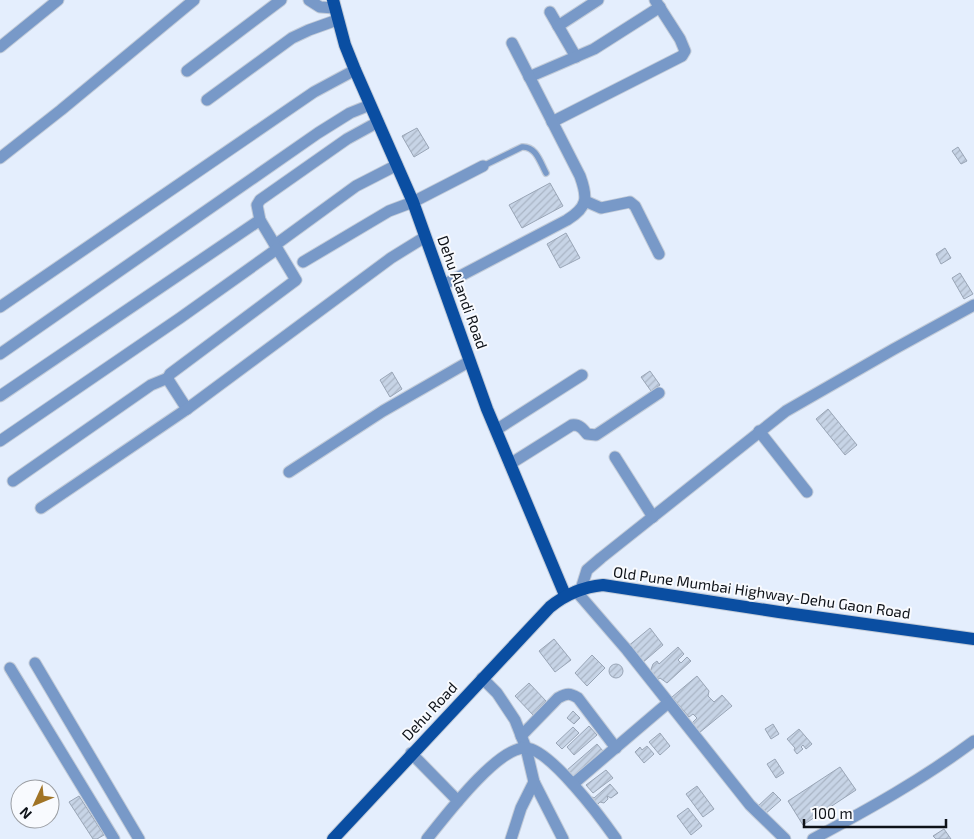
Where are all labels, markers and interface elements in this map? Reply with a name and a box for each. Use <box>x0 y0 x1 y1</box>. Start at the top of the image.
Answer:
street label: Dehu Alandi Road <box>434 233 492 351</box>
street label: Old Pune Mumbai Highway-Dehu Gaon Road <box>612 562 912 622</box>
street label: Dehu Road <box>397 678 461 744</box>
north arrow <box>10 779 60 829</box>
scale bar <box>804 796 946 828</box>
text: N <box>16 804 35 823</box>
text: 100 m <box>812 804 853 822</box>

